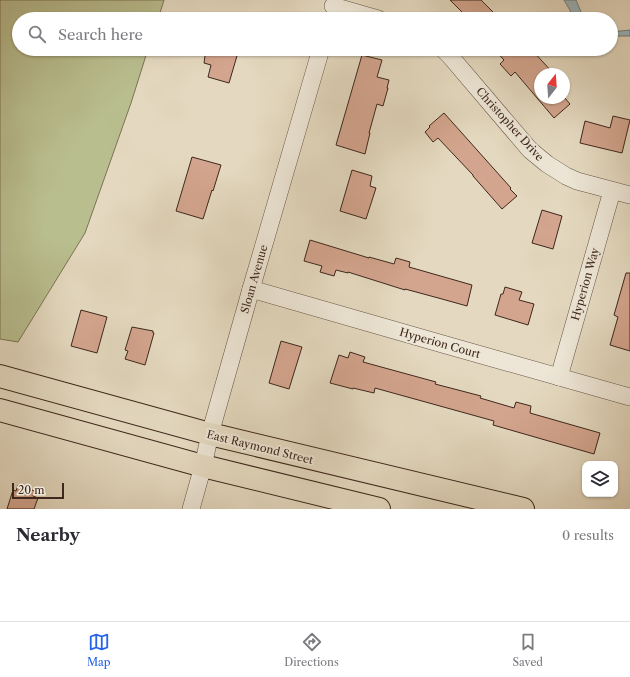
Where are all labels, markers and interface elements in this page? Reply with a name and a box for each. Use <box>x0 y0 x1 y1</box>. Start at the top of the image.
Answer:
search box <box>12 12 618 56</box>
icon: search <box>26 23 48 45</box>
text: Search here <box>58 25 143 44</box>
north arrow <box>534 68 570 104</box>
street label: Christopher Drive <box>473 84 547 164</box>
street label: Sloan Avenue <box>238 243 270 315</box>
street label: Hyperion Way <box>568 245 602 322</box>
street label: Hyperion Court <box>398 325 482 361</box>
street label: East Raymond Street <box>205 427 315 467</box>
map controls <box>582 461 618 497</box>
button: layers <box>582 461 618 497</box>
scale bar <box>12 481 64 500</box>
text: 20 m <box>18 483 44 497</box>
text: Nearby <box>16 525 80 545</box>
text: 0 results <box>562 527 614 543</box>
tab: Map <box>87 631 111 669</box>
tab: Directions <box>284 631 339 669</box>
tab: Saved <box>513 631 543 669</box>

